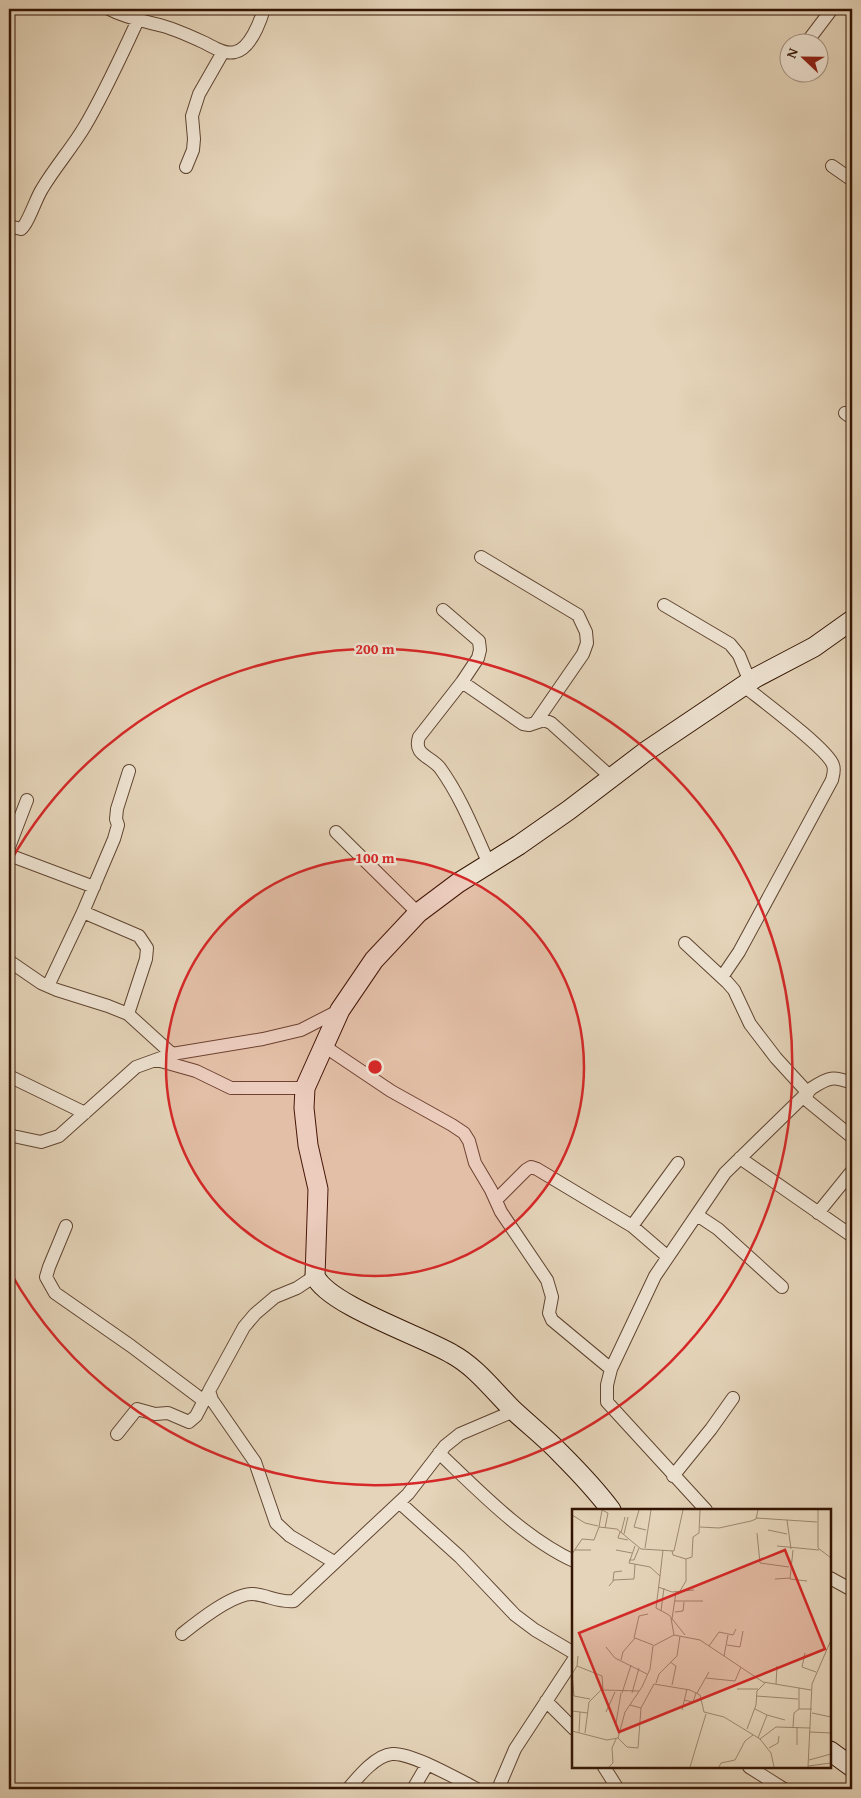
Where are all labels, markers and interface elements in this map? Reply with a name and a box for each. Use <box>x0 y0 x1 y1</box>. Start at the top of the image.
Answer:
north arrow <box>778 32 828 82</box>
text: N <box>781 44 803 61</box>
text: 200 m <box>355 638 395 659</box>
text: 100 m <box>355 847 395 868</box>
centre of rings <box>366 1058 384 1076</box>
inset map <box>572 1509 831 1768</box>

